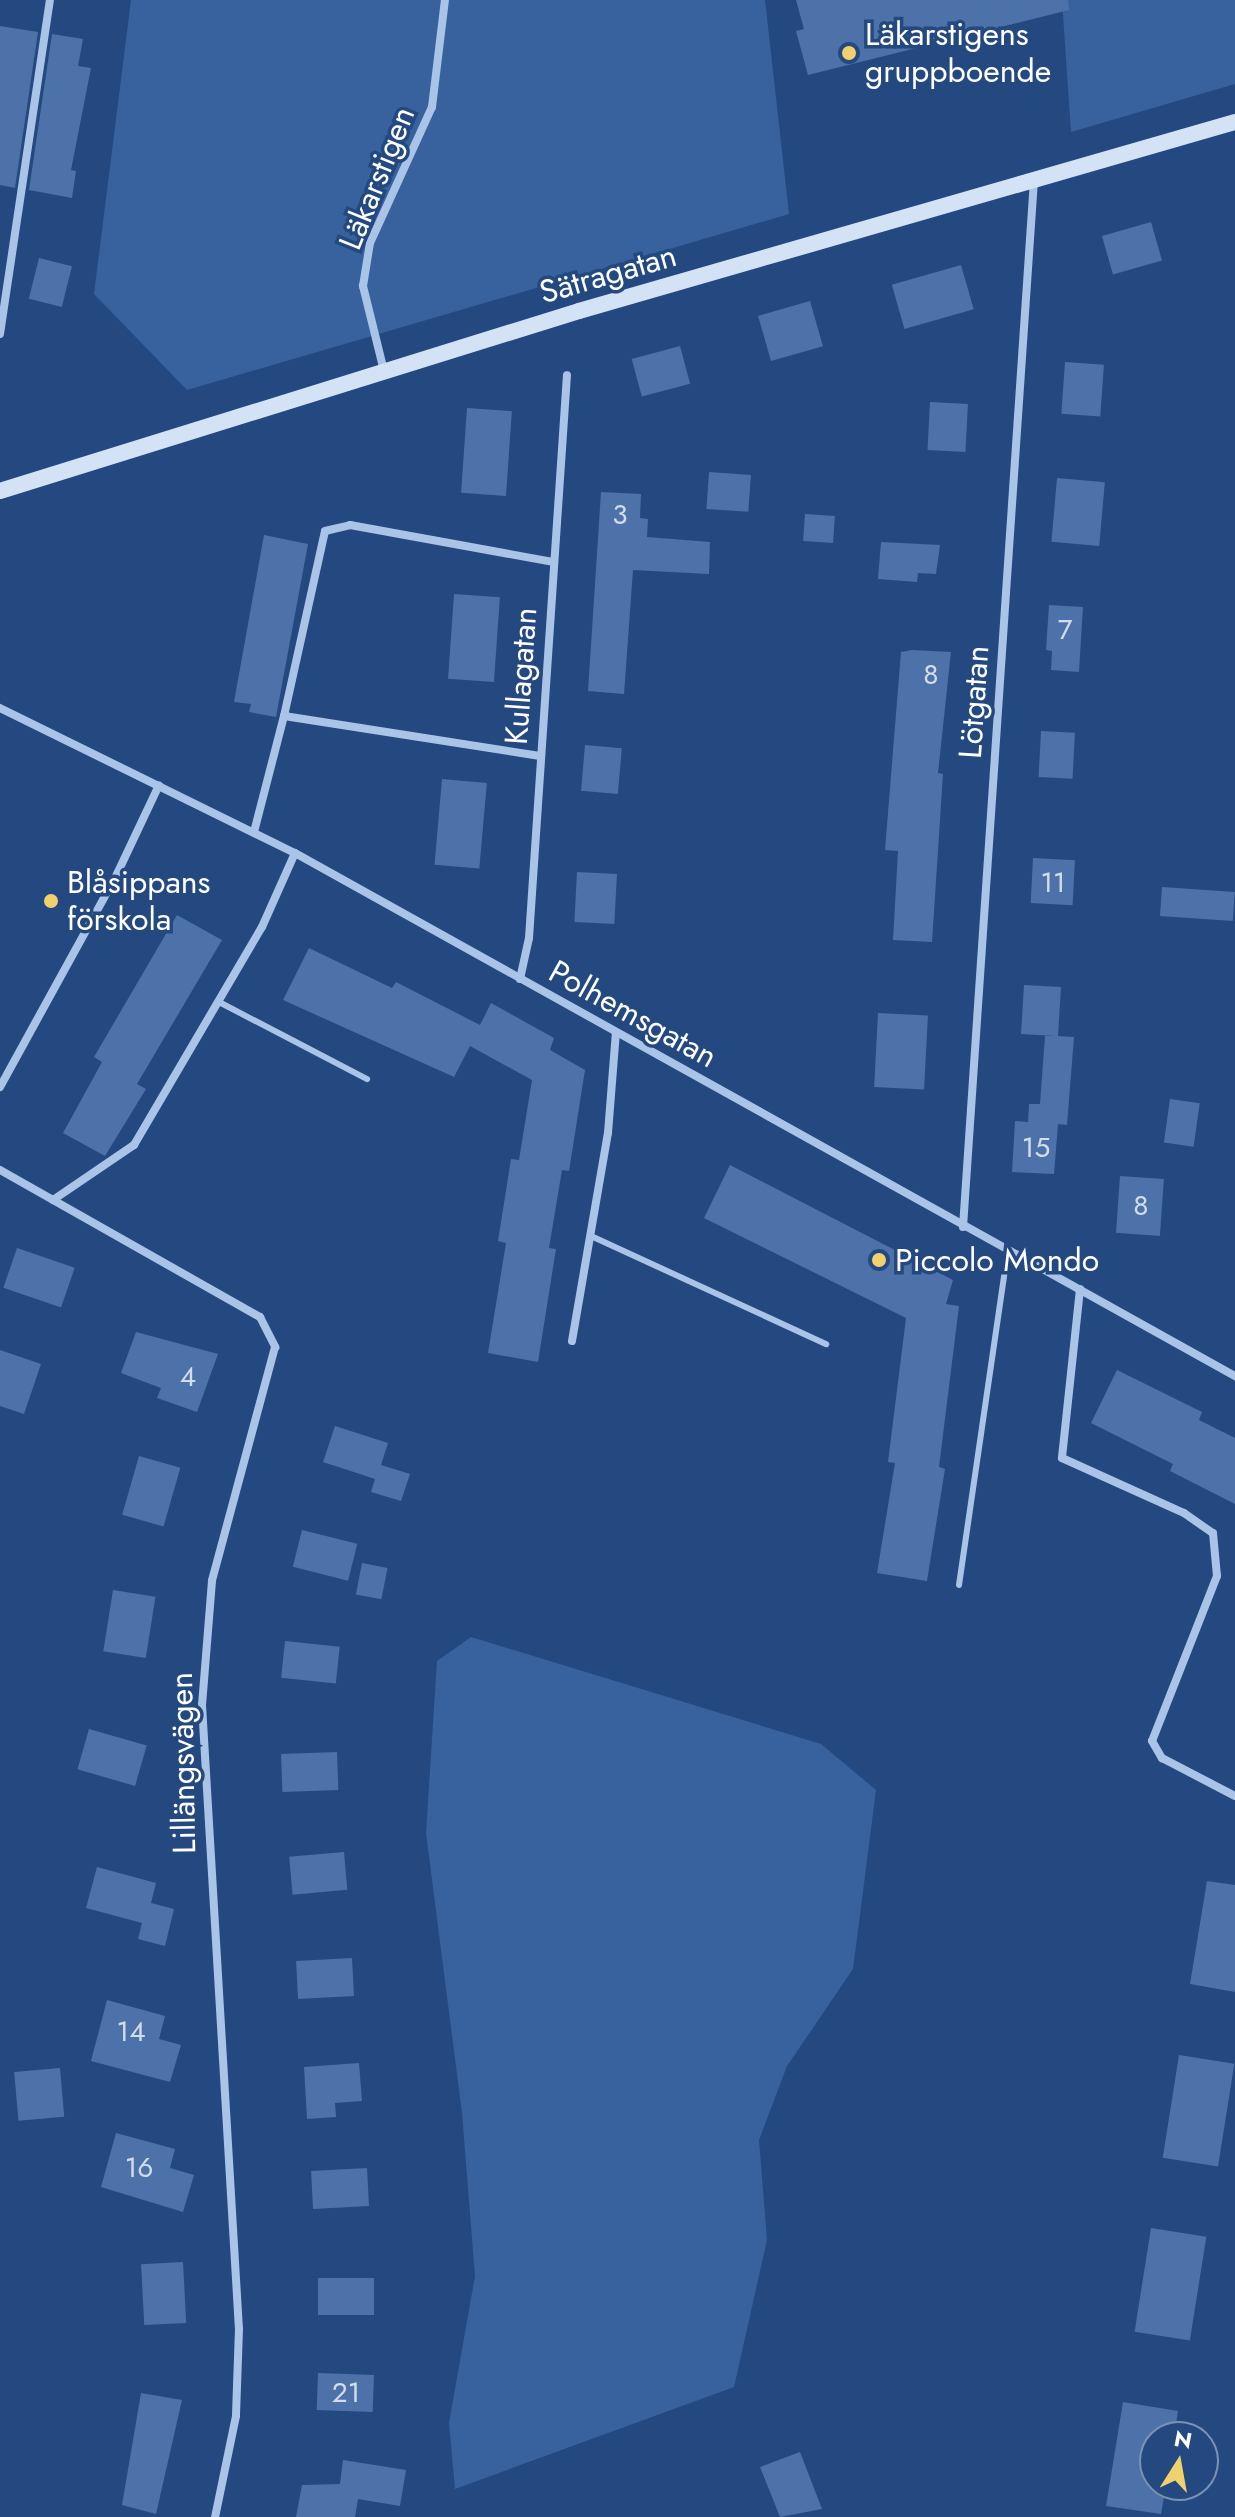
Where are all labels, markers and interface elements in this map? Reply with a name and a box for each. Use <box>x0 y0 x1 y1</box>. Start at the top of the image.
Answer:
place label: Läkarstigens gruppboende <box>865 16 1051 91</box>
marker: Läkarstigens gruppboende <box>840 44 858 62</box>
street label: Läkarstigen <box>331 101 423 255</box>
street label: Sätragatan <box>535 236 681 312</box>
house number: 3 <box>612 498 628 532</box>
street label: Kullagatan <box>497 606 545 746</box>
house number: 7 <box>1058 613 1072 647</box>
street label: Lötgatan <box>951 644 997 760</box>
house number: 8 <box>923 658 939 692</box>
place label: Blåsippans förskola <box>67 864 211 939</box>
house number: 11 <box>1040 866 1066 900</box>
marker: Blåsippans förskola <box>42 892 60 910</box>
street label: Polhemsgatan <box>542 952 724 1076</box>
house number: 15 <box>1022 1131 1050 1165</box>
house number: 8 <box>1133 1189 1149 1223</box>
place label: Piccolo Mondo <box>895 1241 1099 1279</box>
marker: Piccolo Mondo <box>870 1251 888 1269</box>
house number: 4 <box>180 1360 196 1394</box>
street label: Lillängsvägen <box>162 1672 204 1854</box>
house number: 14 <box>117 2015 145 2049</box>
house number: 16 <box>125 2151 153 2185</box>
house number: 21 <box>332 2376 360 2410</box>
north arrow <box>1139 2421 1219 2501</box>
text: N <box>1172 2422 1195 2457</box>

